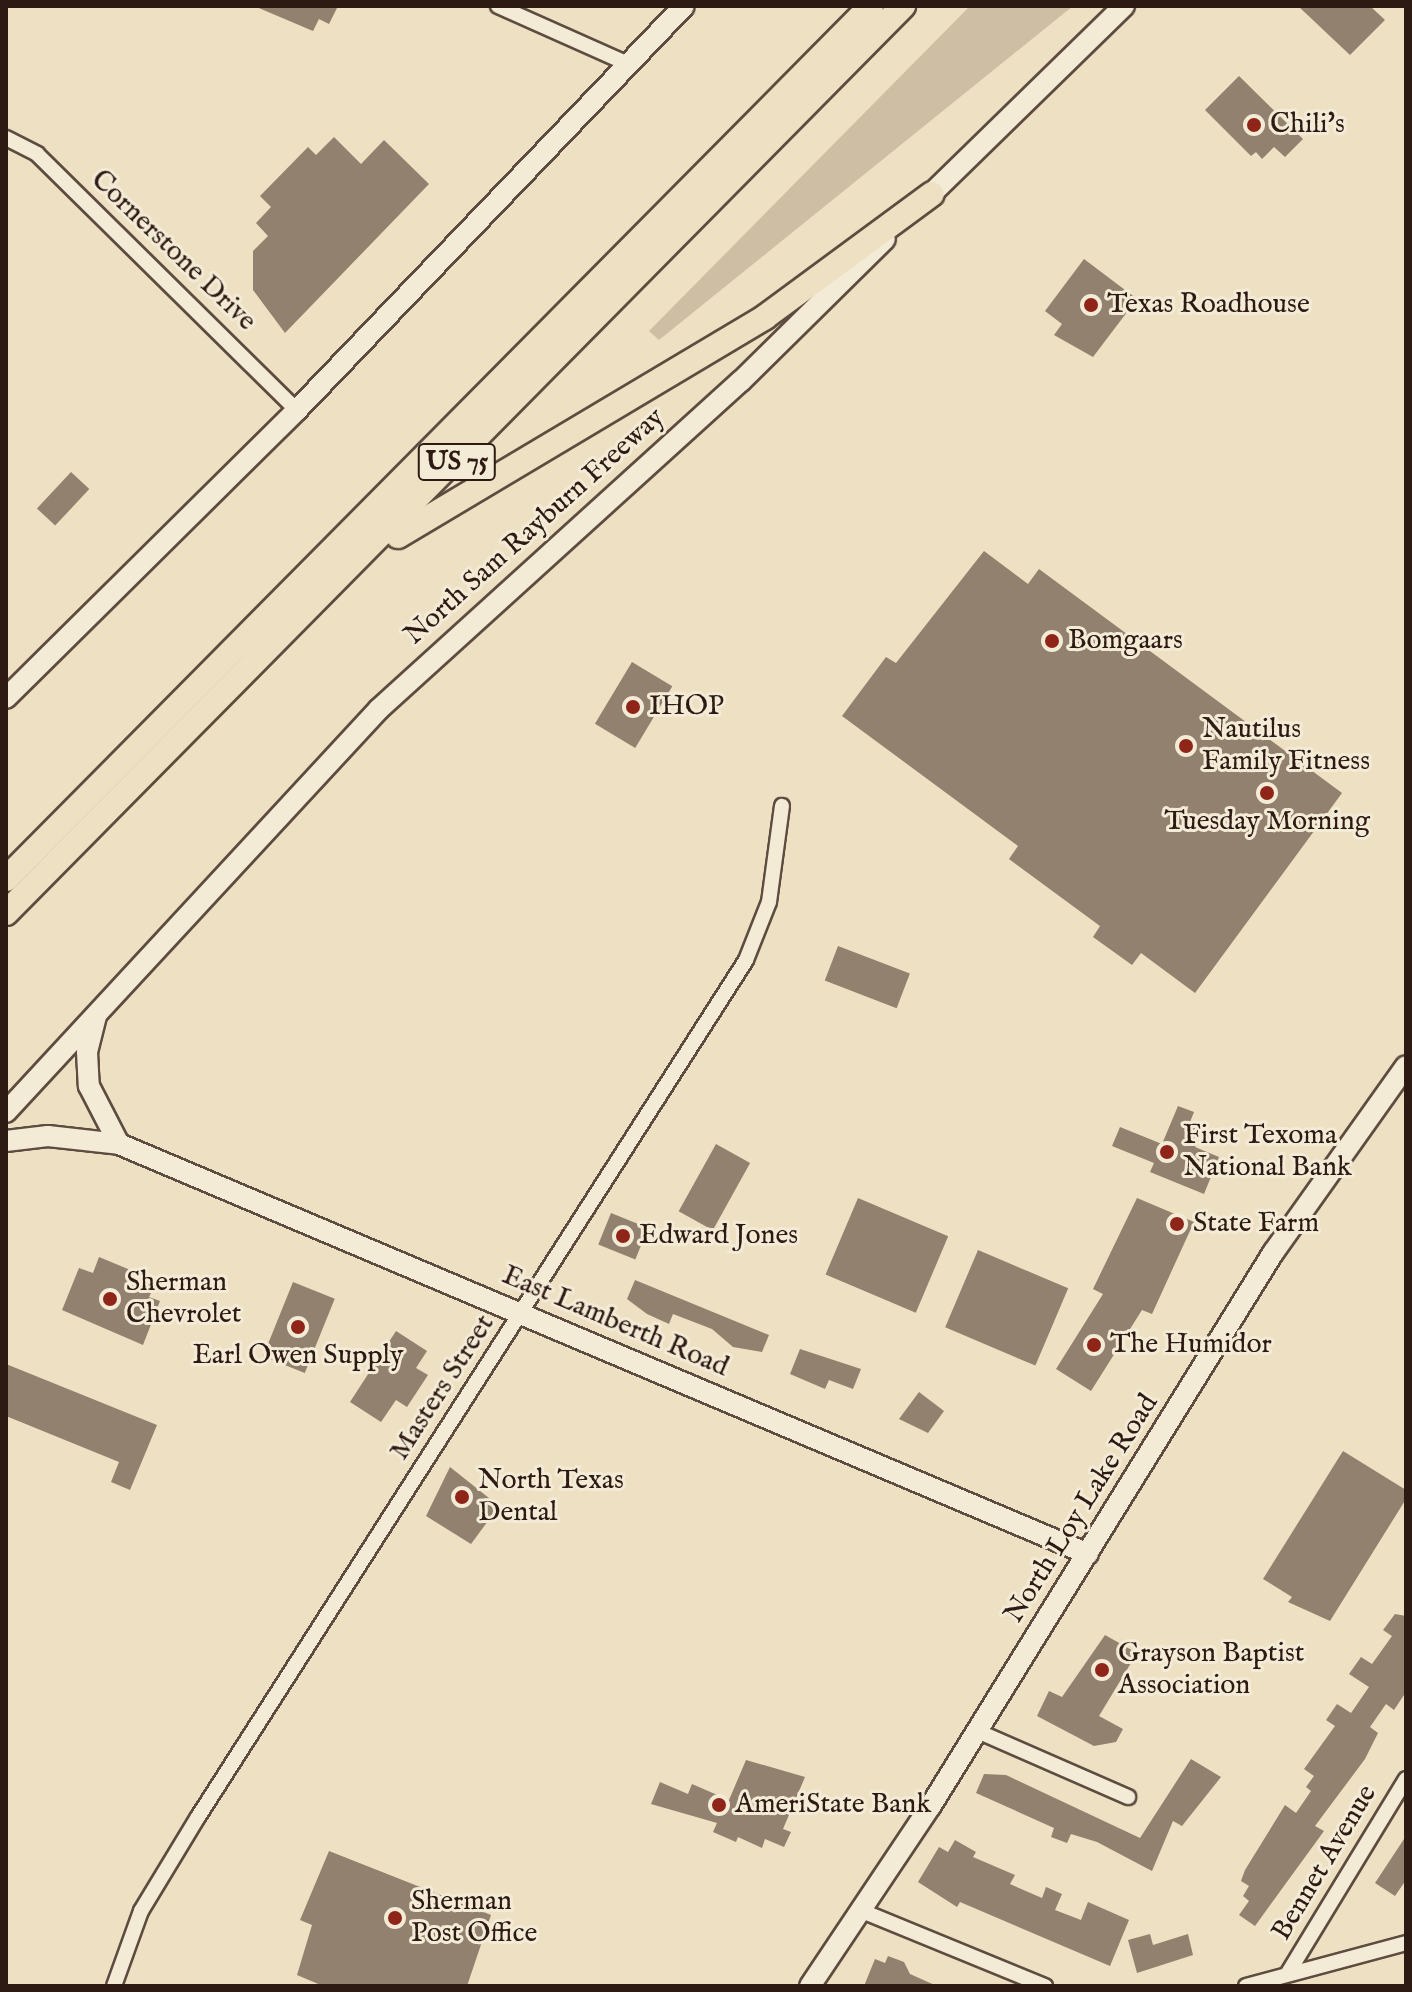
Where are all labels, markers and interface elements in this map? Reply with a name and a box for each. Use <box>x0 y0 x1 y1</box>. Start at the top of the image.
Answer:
place label: Chili's <box>1270 108 1345 142</box>
marker: Chili's <box>1245 116 1263 134</box>
street label: Cornerstone Drive <box>83 164 263 338</box>
place label: Texas Roadhouse <box>1107 288 1310 322</box>
marker: Texas Roadhouse <box>1082 296 1100 314</box>
street label: North Sam Rayburn Freeway <box>398 401 672 653</box>
road number: US 75 <box>417 440 497 484</box>
place label: Bomgaars <box>1068 624 1183 658</box>
marker: Bomgaars <box>1043 632 1061 650</box>
place label: IHOP <box>649 690 724 724</box>
marker: IHOP <box>624 698 642 716</box>
place label: Nautilus Family Fitness <box>1202 713 1370 779</box>
marker: Nautilus Family Fitness <box>1177 737 1195 755</box>
marker: Tuesday Morning <box>1258 784 1276 802</box>
place label: Tuesday Morning <box>1164 805 1370 839</box>
place label: First Texoma National Bank <box>1183 1119 1352 1185</box>
marker: First Texoma National Bank <box>1158 1143 1176 1161</box>
place label: State Farm <box>1193 1207 1319 1241</box>
marker: State Farm <box>1168 1215 1186 1233</box>
place label: Edward Jones <box>639 1219 798 1253</box>
marker: Edward Jones <box>614 1227 632 1245</box>
street label: East Lamberth Road <box>497 1259 733 1385</box>
place label: Sherman Chevrolet <box>126 1266 241 1332</box>
marker: Sherman Chevrolet <box>101 1290 119 1308</box>
street label: Masters Street <box>384 1309 502 1467</box>
marker: Earl Owen Supply <box>289 1318 307 1336</box>
place label: The Humidor <box>1110 1328 1272 1362</box>
marker: The Humidor <box>1085 1336 1103 1354</box>
place label: Earl Owen Supply <box>192 1339 404 1373</box>
street label: North Loy Lake Road <box>998 1388 1166 1630</box>
place label: North Texas Dental <box>478 1464 624 1530</box>
marker: North Texas Dental <box>453 1488 471 1506</box>
place label: Grayson Baptist Association <box>1118 1637 1304 1703</box>
marker: Grayson Baptist Association <box>1093 1661 1111 1679</box>
street label: Bennet Avenue <box>1265 1779 1385 1947</box>
place label: AmeriState Bank <box>735 1788 931 1822</box>
marker: AmeriState Bank <box>710 1796 728 1814</box>
place label: Sherman Post Office <box>411 1885 537 1951</box>
marker: Sherman Post Office <box>386 1909 404 1927</box>

